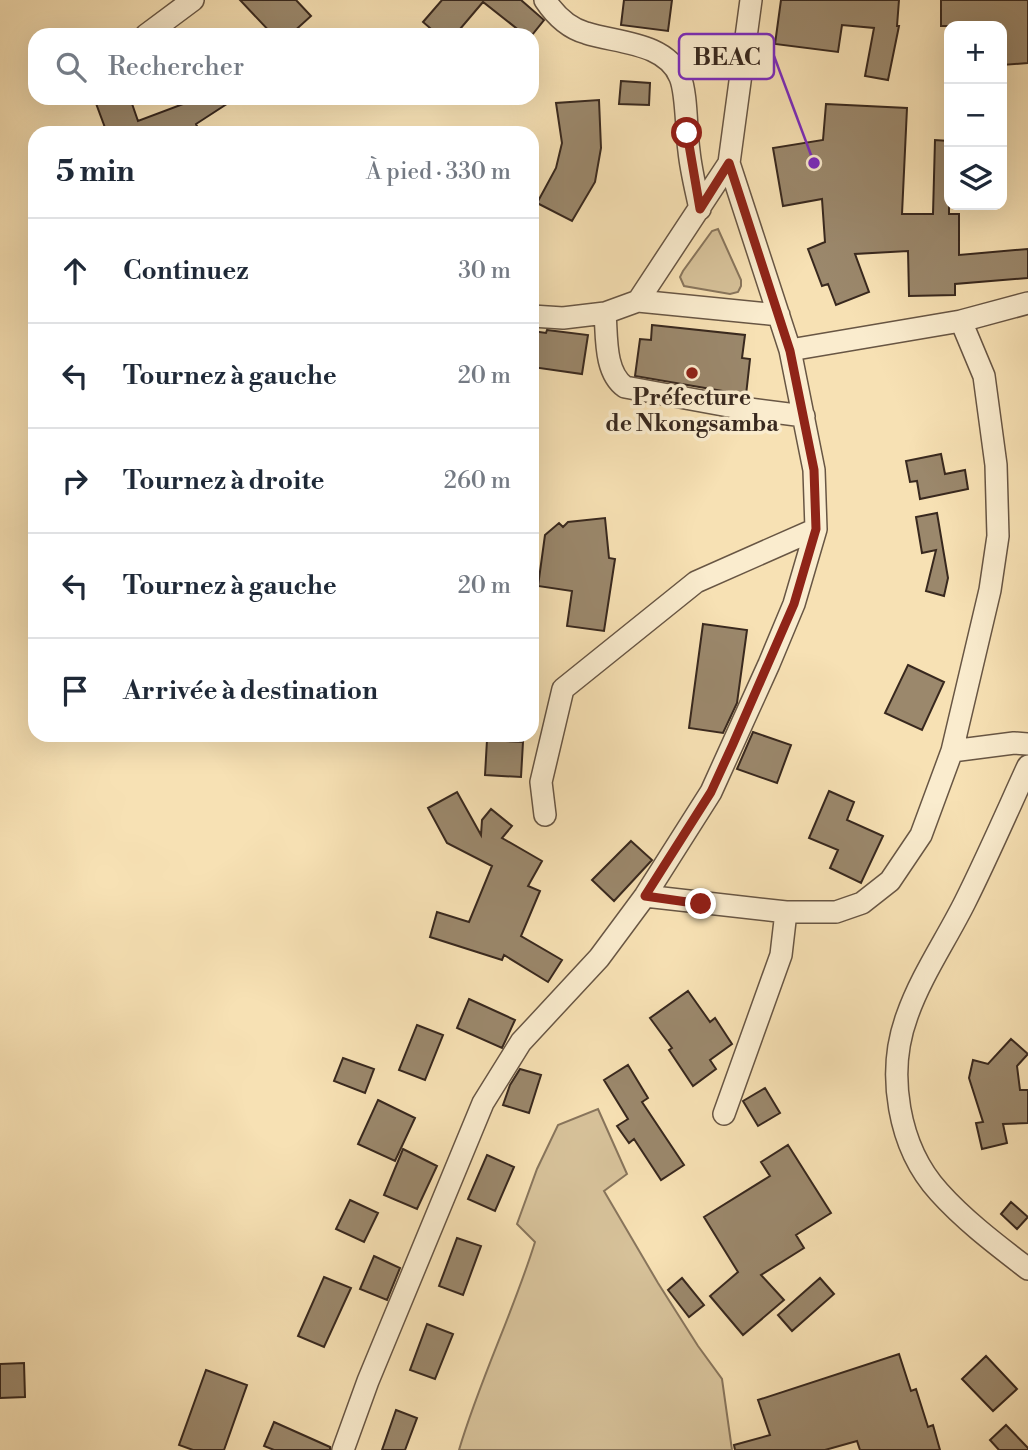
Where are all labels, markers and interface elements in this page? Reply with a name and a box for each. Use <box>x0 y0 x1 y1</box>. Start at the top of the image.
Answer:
map controls <box>944 21 1007 210</box>
button: + <box>944 21 1007 84</box>
search box <box>28 28 539 105</box>
callout: BEAC <box>679 34 774 79</box>
text: BEAC <box>693 43 761 73</box>
icon: search <box>52 48 90 86</box>
text: Rechercher <box>108 51 244 83</box>
button: − <box>944 84 1007 147</box>
route start <box>671 117 702 148</box>
button: layers <box>944 147 1007 210</box>
text: 5 min <box>56 153 135 191</box>
text: À pied · 330 m <box>366 158 511 186</box>
icon: ahead <box>56 252 94 290</box>
text: Continuez <box>123 255 249 287</box>
text: 30 m <box>458 257 511 285</box>
icon: left <box>56 357 94 395</box>
text: Tournez à gauche <box>123 360 337 392</box>
text: 20 m <box>458 362 511 390</box>
marker: Préfecture de Nkongsamba <box>684 365 700 381</box>
place label: Préfecture de Nkongsamba <box>605 384 779 438</box>
icon: right <box>56 462 94 500</box>
text: Tournez à droite <box>123 465 325 497</box>
text: 260 m <box>444 467 511 495</box>
icon: left <box>56 567 94 605</box>
text: Tournez à gauche <box>123 570 337 602</box>
text: 20 m <box>458 572 511 600</box>
icon: arrive <box>56 672 94 710</box>
text: Arrivée à destination <box>123 675 378 707</box>
route end <box>685 888 716 919</box>

